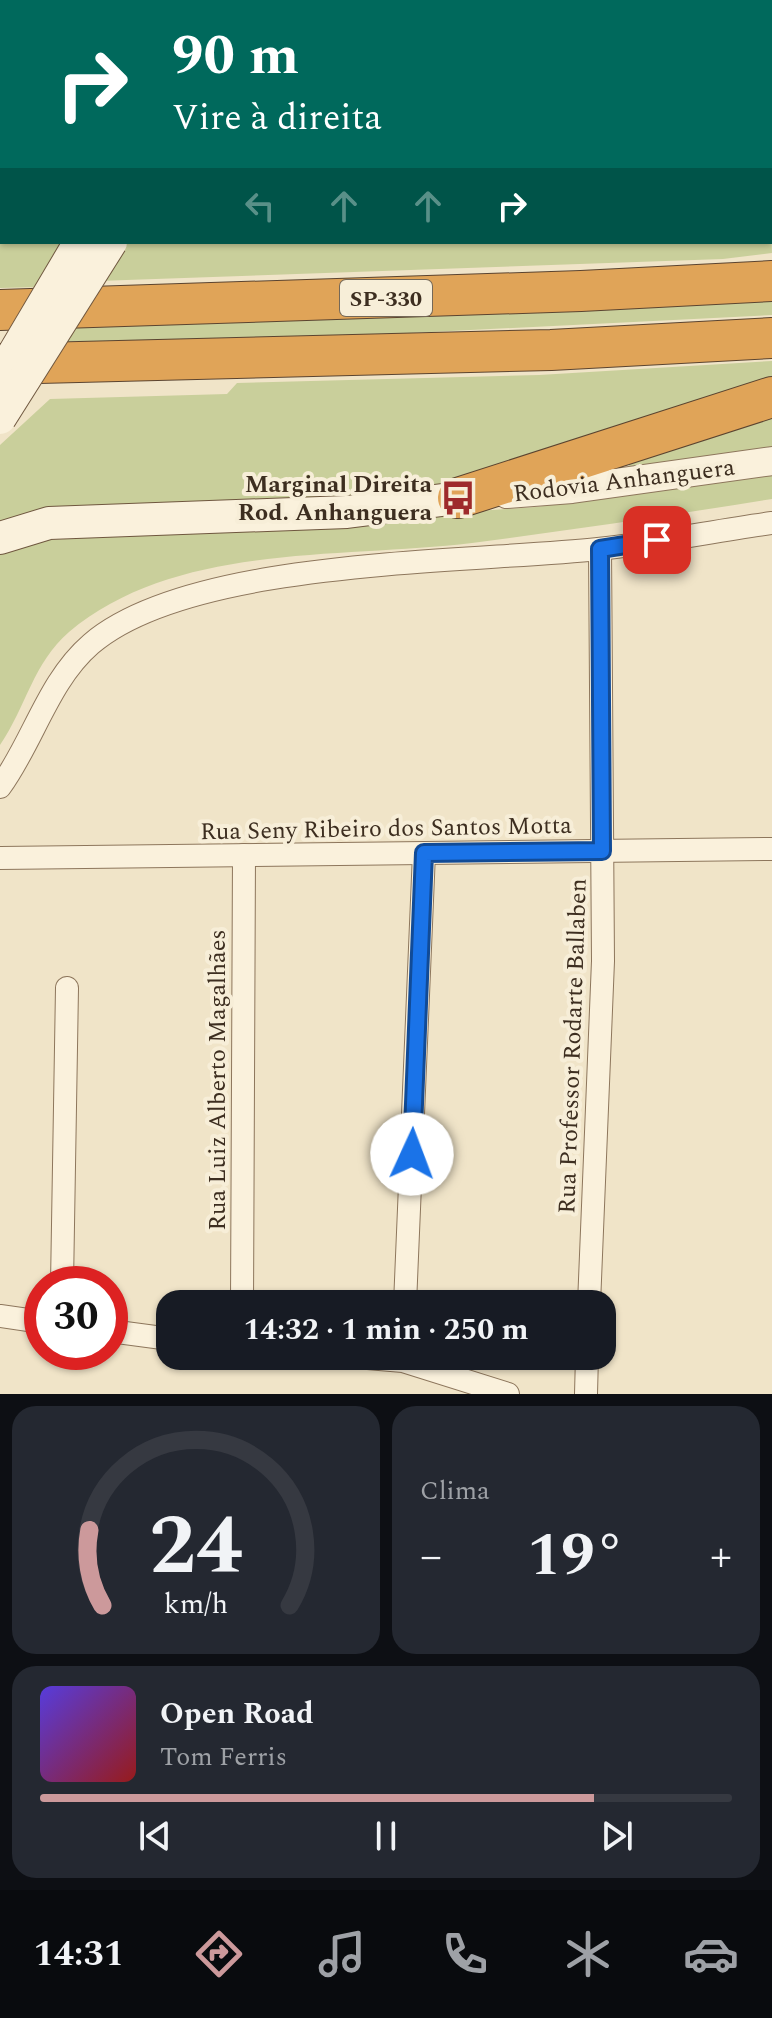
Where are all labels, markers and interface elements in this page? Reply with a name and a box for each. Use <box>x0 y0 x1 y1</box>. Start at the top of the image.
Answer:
text: 90 m <box>172 14 299 99</box>
icon: right <box>40 32 144 136</box>
text: Vire à direita <box>172 91 382 146</box>
icon: left <box>238 184 282 228</box>
icon: ahead <box>322 184 366 228</box>
icon: ahead <box>406 184 450 228</box>
icon: right <box>490 184 534 228</box>
road number: SP-330 <box>340 280 432 316</box>
street label: Rodovia Anhanguera <box>511 449 737 512</box>
place label: Marginal Direita Rod. Anhanguera <box>238 467 433 531</box>
bus stop icon: Marginal Direita Rod. Anhanguera <box>439 479 477 517</box>
pin <box>623 506 691 574</box>
icon: arrive <box>635 518 679 562</box>
street label: Rua Seny Ribeiro dos Santos Motta <box>200 808 573 850</box>
street label: Rua Professor Rodarte Ballaben <box>549 878 597 1214</box>
street label: Rua Luiz Alberto Magalhães <box>200 929 236 1231</box>
position arrow <box>370 1112 454 1196</box>
speed limit sign: 30 <box>24 1266 128 1370</box>
text: 14:32 · 1 min · 250 m <box>243 1307 529 1353</box>
text: Clima <box>420 1471 490 1511</box>
text: 24 <box>149 1484 243 1611</box>
text: 19° <box>527 1510 625 1602</box>
text: − <box>420 1523 442 1590</box>
text: + <box>710 1523 732 1590</box>
text: km/h <box>164 1583 228 1626</box>
text: Open Road <box>160 1691 314 1737</box>
text: Tom Ferris <box>160 1737 287 1777</box>
icon: previous <box>133 1814 177 1858</box>
icon: pause <box>364 1814 408 1858</box>
icon: next <box>595 1814 639 1858</box>
icon: directions <box>191 1926 247 1982</box>
icon: music <box>314 1926 370 1982</box>
icon: phone <box>437 1926 493 1982</box>
icon: climate <box>560 1926 616 1982</box>
icon: car <box>683 1926 739 1982</box>
text: 14:31 <box>33 1927 124 1982</box>

